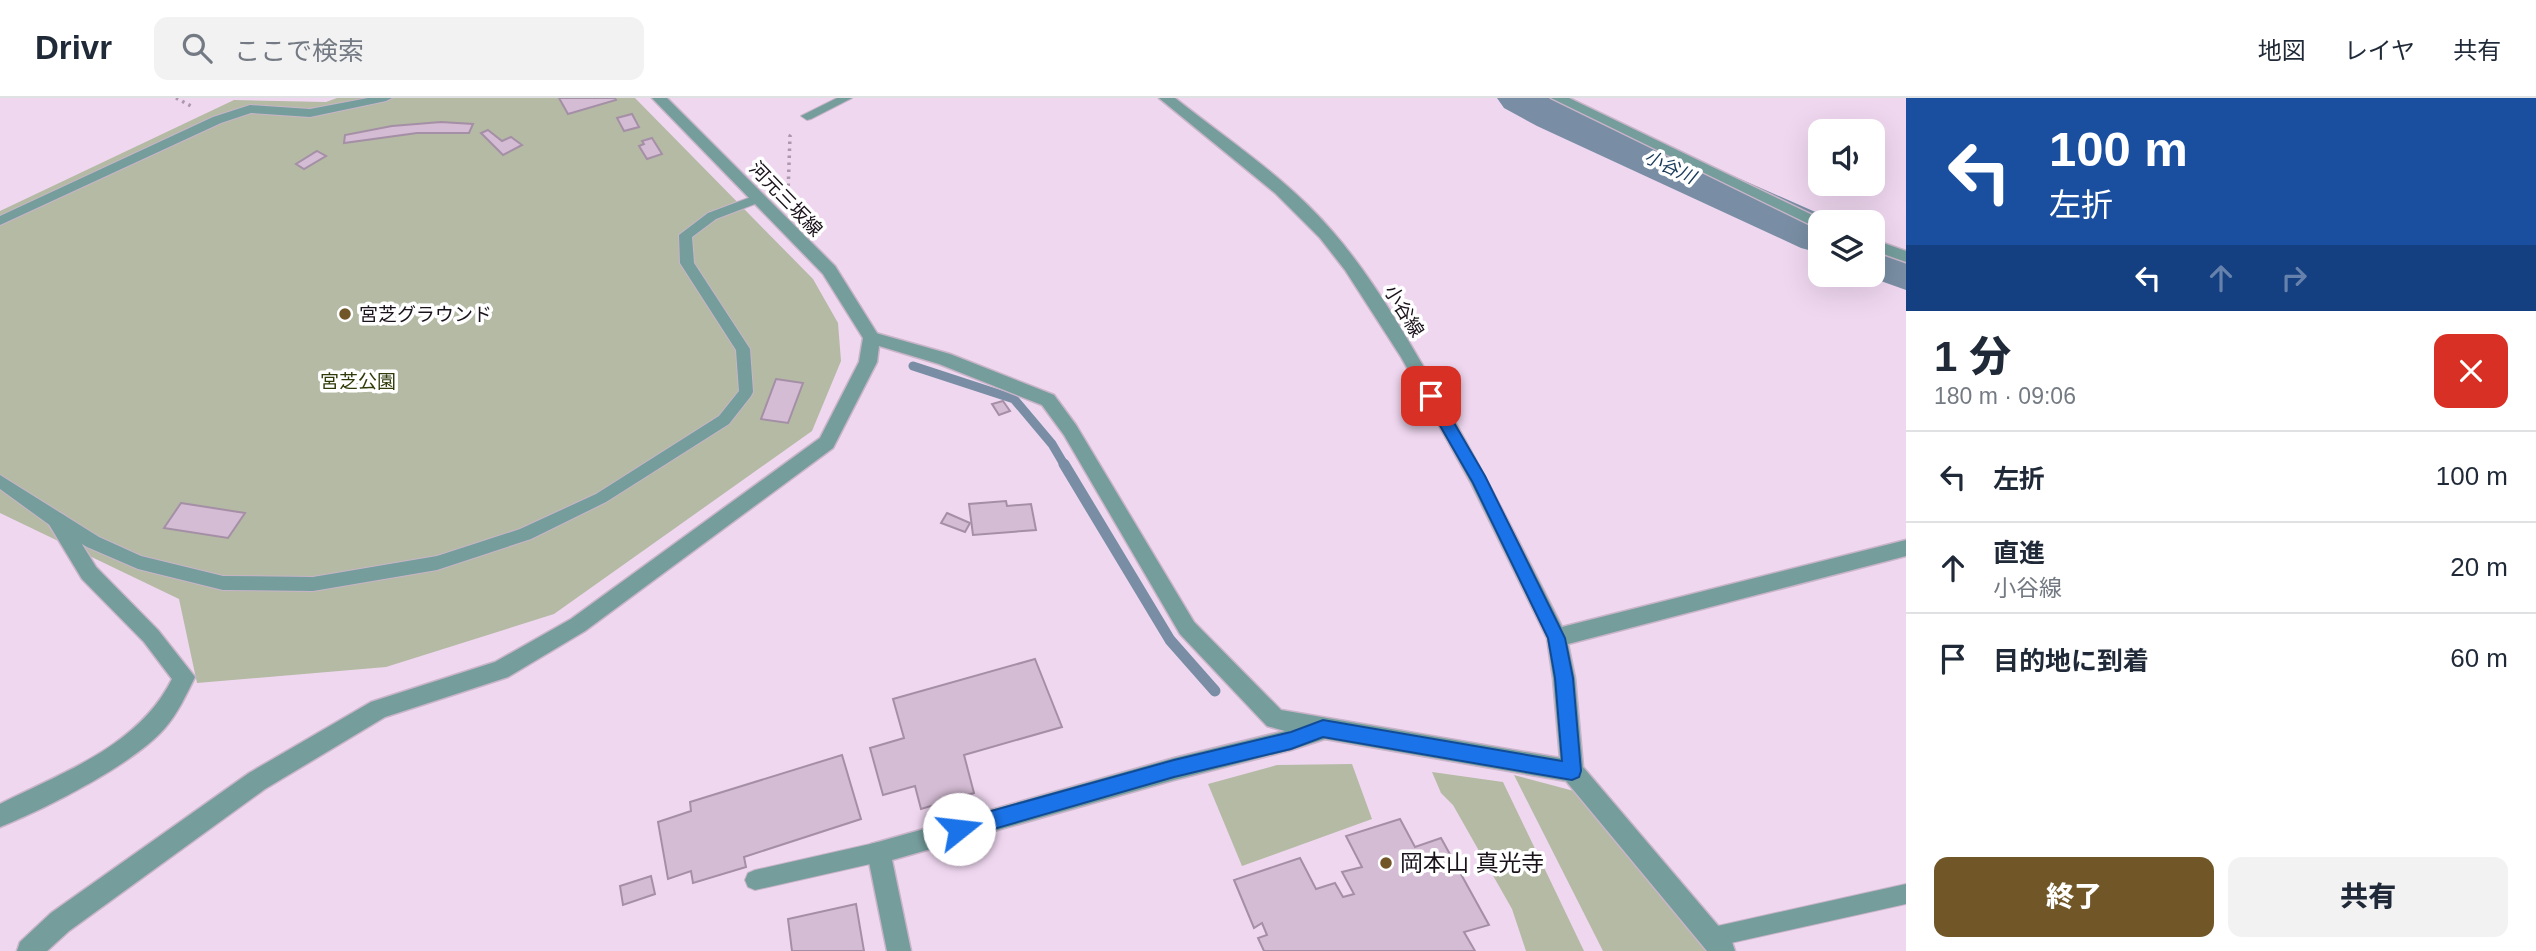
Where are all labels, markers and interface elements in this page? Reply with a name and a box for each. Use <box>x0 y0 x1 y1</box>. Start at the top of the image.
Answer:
search box <box>154 17 644 80</box>
text: Drivr <box>35 29 112 66</box>
icon: search <box>178 29 216 67</box>
text: ここで検索 <box>234 36 364 66</box>
text: 地図 <box>2258 37 2306 64</box>
text: レイヤ <box>2344 37 2415 64</box>
text: 共有 <box>2453 37 2501 64</box>
map controls <box>1808 119 1885 287</box>
button: sound <box>1808 119 1885 196</box>
text: 100 m <box>2049 122 2188 176</box>
icon: left <box>1934 126 2025 217</box>
water label: 小谷川 <box>1641 147 1701 188</box>
street label: 河元三坂線 <box>745 158 827 240</box>
text: 左折 <box>2049 187 2113 223</box>
button: layers <box>1808 210 1885 287</box>
icon: left <box>2129 259 2167 297</box>
icon: ahead <box>2202 259 2240 297</box>
icon: right <box>2275 259 2313 297</box>
street label: 小谷線 <box>1380 281 1428 341</box>
place label: 宮芝グラウンド <box>359 304 492 325</box>
marker: 宮芝グラウンド <box>337 306 353 322</box>
text: 1 分 <box>1934 333 2011 380</box>
button: close <box>2434 334 2508 408</box>
pin <box>1401 366 1461 426</box>
park label: 宮芝公園 <box>320 371 396 392</box>
icon: arrive <box>1412 377 1450 415</box>
text: 180 m · 09:06 <box>1934 383 2076 409</box>
icon: left <box>1934 458 1972 496</box>
text: 100 m <box>2436 461 2508 491</box>
text: 左折 <box>1993 464 2045 494</box>
text: 直進 <box>1993 538 2045 568</box>
icon: ahead <box>1934 549 1972 587</box>
text: 20 m <box>2450 552 2508 582</box>
text: 小谷線 <box>1993 575 2062 601</box>
icon: arrive <box>1934 640 1972 678</box>
text: 60 m <box>2450 643 2508 673</box>
text: 目的地に到着 <box>1993 646 2149 676</box>
position arrow <box>922 792 996 866</box>
place label: 岡本山 真光寺 <box>1400 850 1544 876</box>
marker: 岡本山 真光寺 <box>1378 855 1394 871</box>
button: 終了 <box>1934 857 2214 937</box>
button: 共有 <box>2228 857 2508 937</box>

